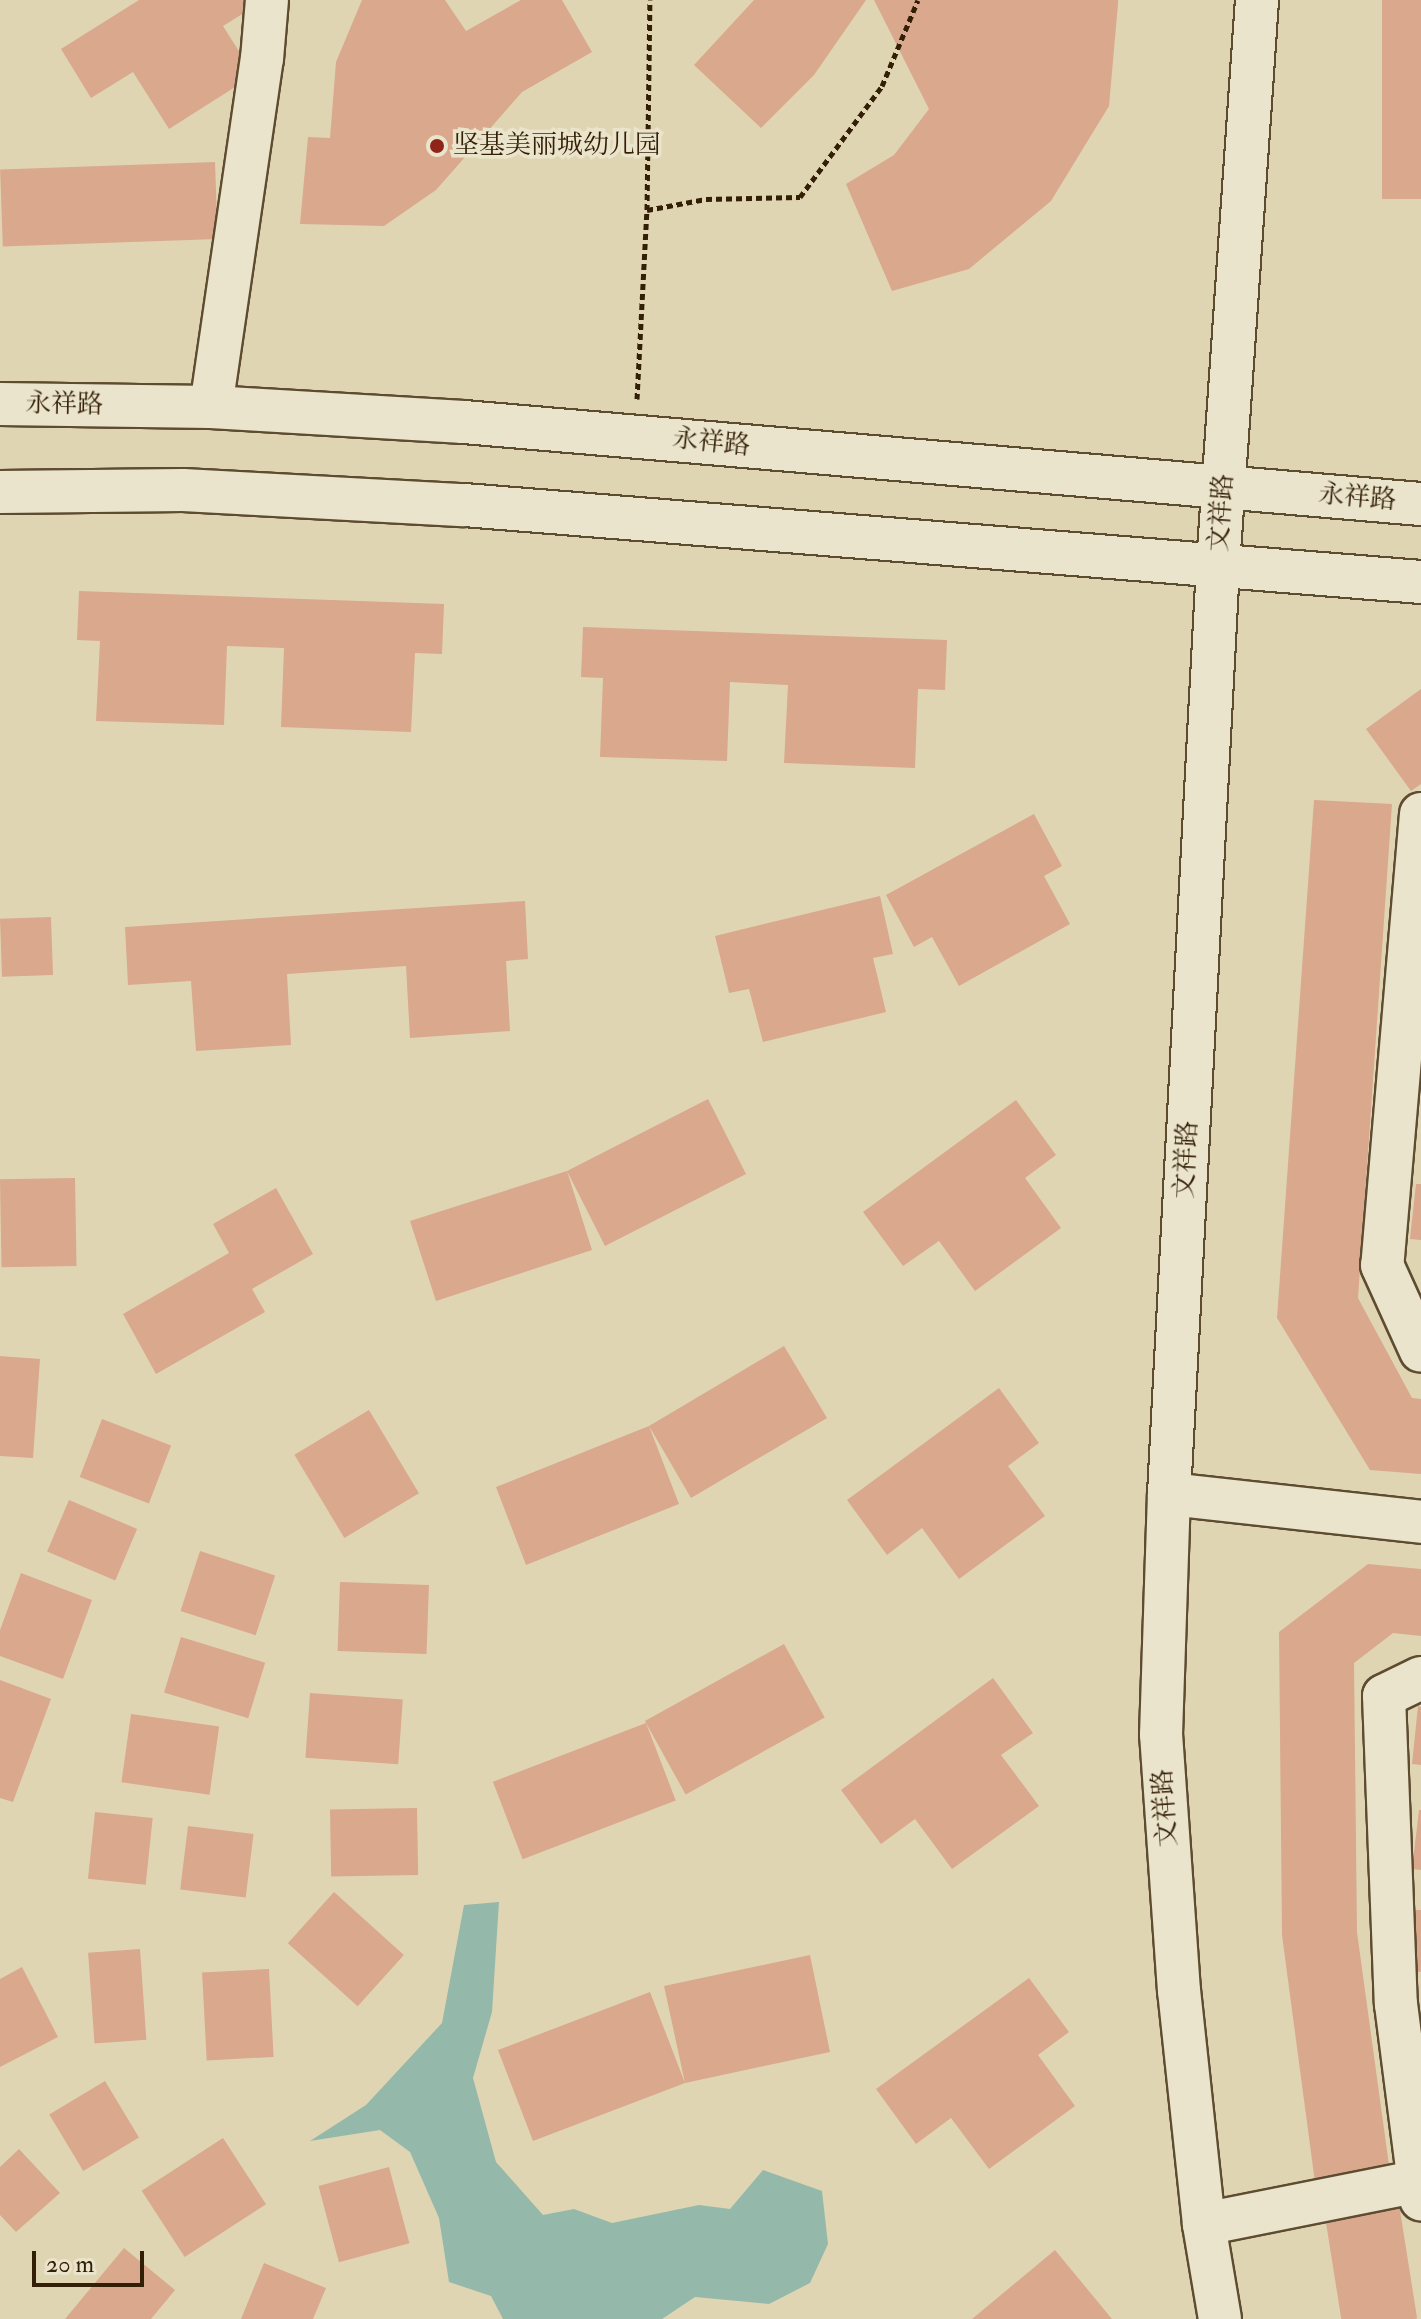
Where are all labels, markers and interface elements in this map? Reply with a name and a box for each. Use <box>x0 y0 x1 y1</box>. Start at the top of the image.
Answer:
place label: 坚基美丽城幼儿园 <box>453 130 661 162</box>
marker: 坚基美丽城幼儿园 <box>428 137 446 155</box>
street label: 永祥路 <box>25 389 103 421</box>
street label: 永祥路 <box>671 423 751 463</box>
street label: 文祥路 <box>1204 473 1240 553</box>
street label: 永祥路 <box>1317 479 1397 517</box>
street label: 文祥路 <box>1169 1120 1205 1200</box>
street label: 文祥路 <box>1148 1768 1184 1848</box>
scale bar <box>36 2235 148 2285</box>
text: 20 m <box>46 2249 94 2280</box>

